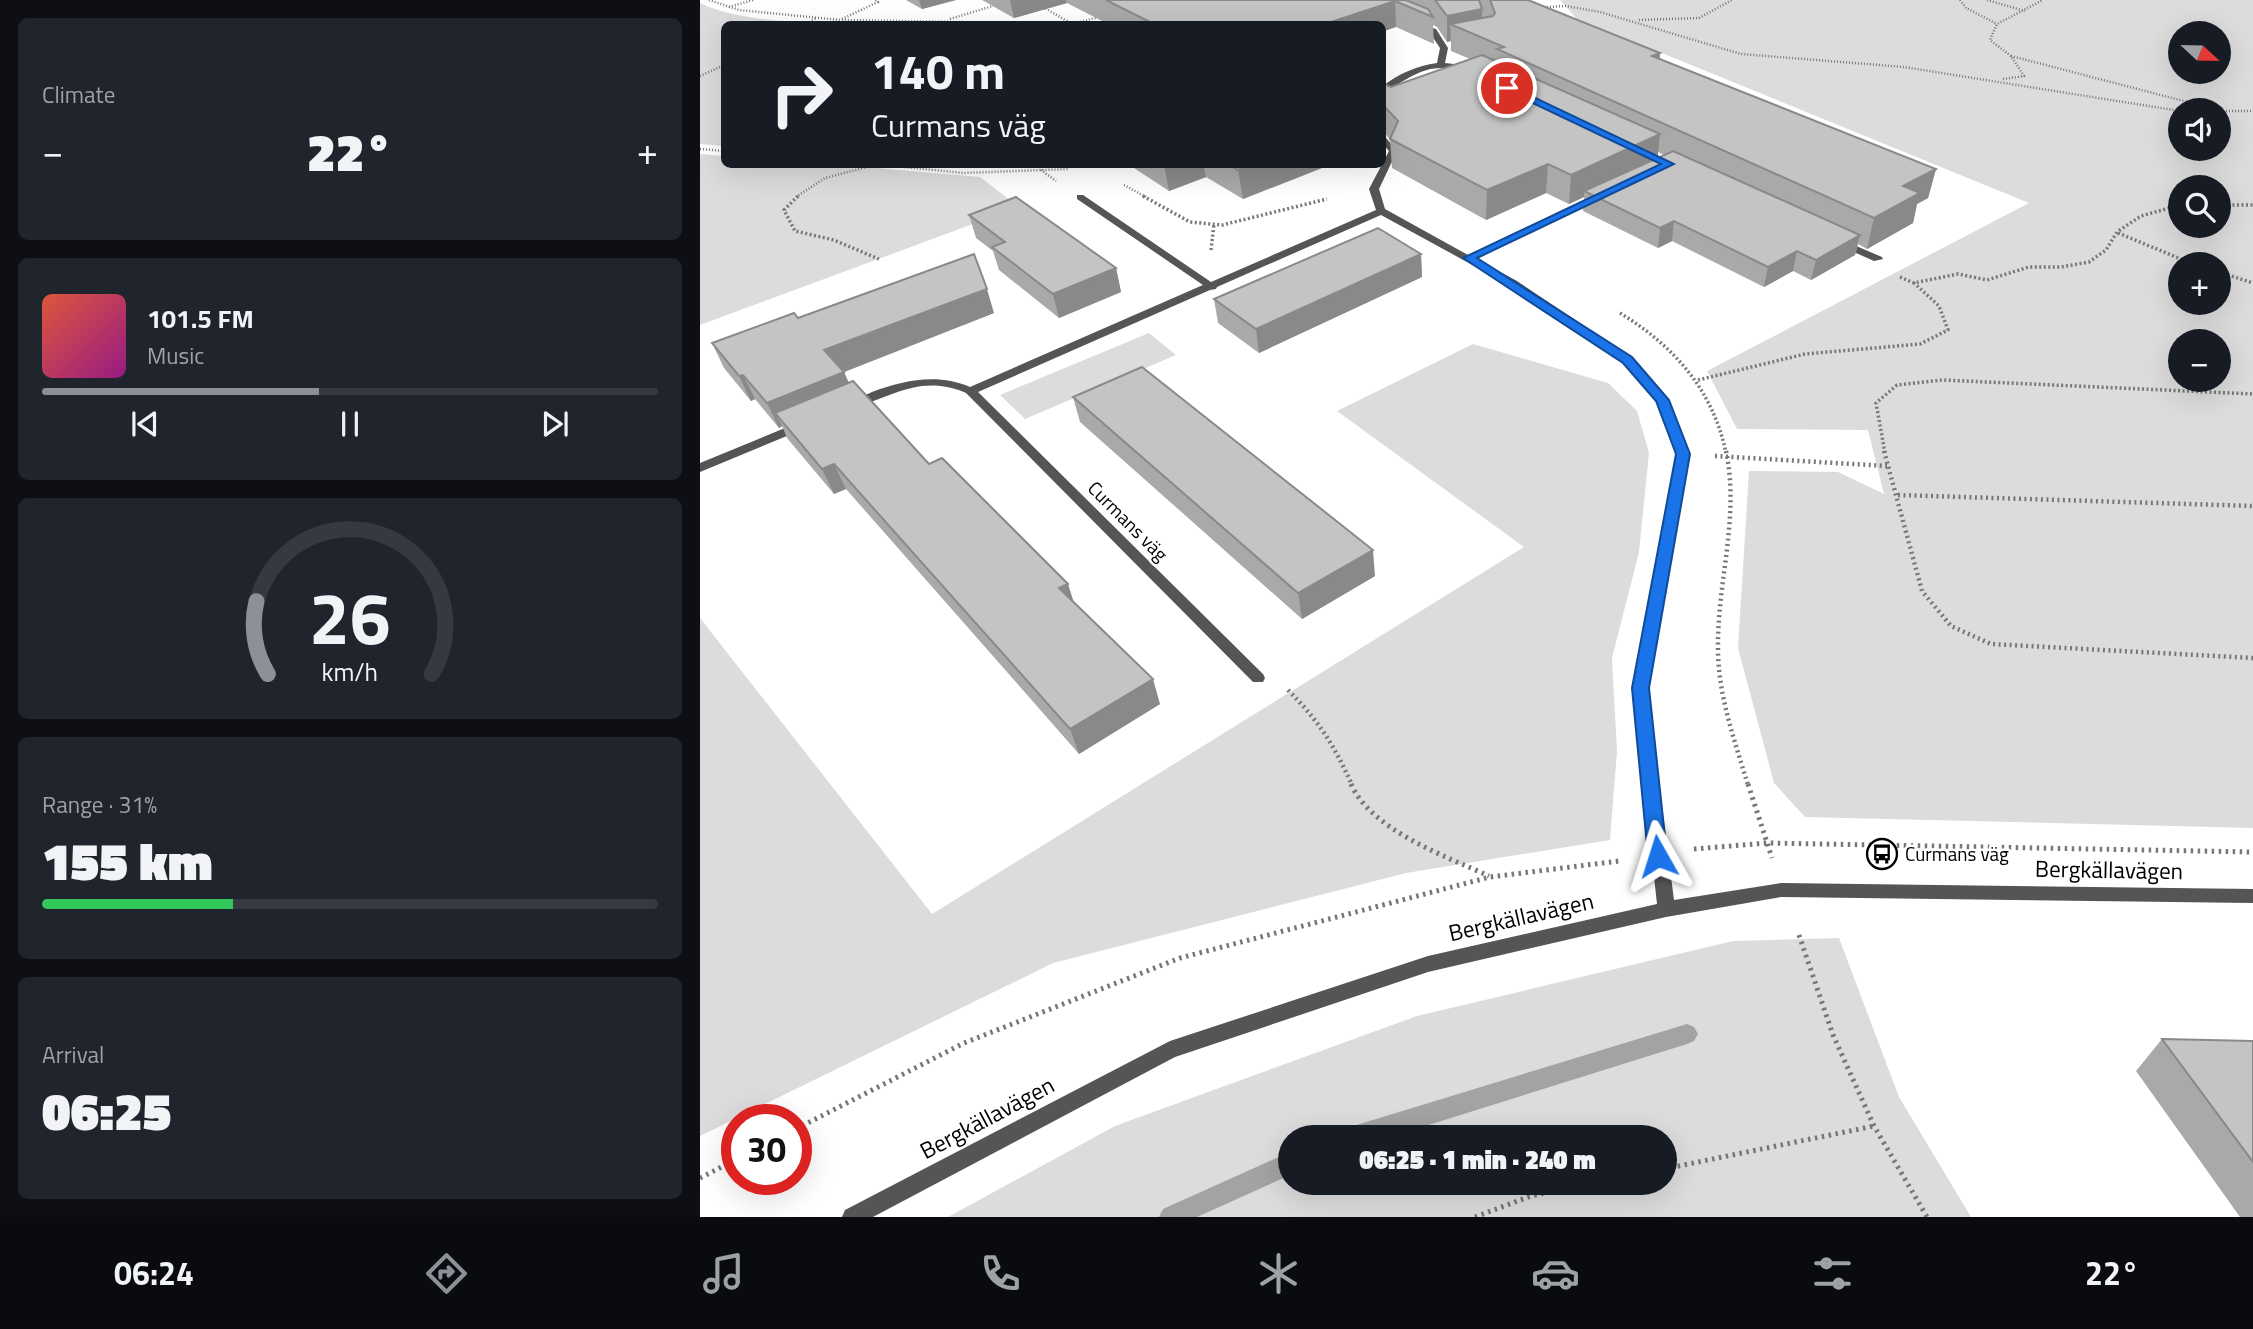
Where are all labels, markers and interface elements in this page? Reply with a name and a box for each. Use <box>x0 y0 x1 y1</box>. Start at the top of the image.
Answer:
north arrow <box>2168 21 2231 84</box>
map controls <box>2168 21 2231 392</box>
text: 140 m <box>871 33 1005 108</box>
icon: right <box>756 49 847 140</box>
pin <box>1477 58 1537 118</box>
icon: arrive <box>1488 69 1526 107</box>
text: Climate <box>42 77 115 112</box>
button: sound <box>2168 98 2231 161</box>
text: Curmans väg <box>871 101 1046 149</box>
text: 22° <box>307 112 393 191</box>
text: − <box>42 122 63 180</box>
text: + <box>637 122 658 180</box>
button: search <box>2168 175 2231 238</box>
button: + <box>2168 252 2231 315</box>
text: 101.5 FM <box>147 299 254 338</box>
button: − <box>2168 329 2231 392</box>
text: Music <box>147 338 204 373</box>
icon: previous <box>126 405 164 443</box>
icon: pause <box>331 405 369 443</box>
icon: next <box>536 405 574 443</box>
street label: Curmans väg <box>1081 474 1175 568</box>
text: 26 <box>309 563 391 673</box>
text: km/h <box>322 653 378 691</box>
text: Range · 31% <box>42 787 157 822</box>
position arrow <box>1621 819 1695 893</box>
text: 155 km <box>42 821 213 900</box>
bus stop icon: Curmans väg <box>1865 837 1899 871</box>
place label: Curmans väg <box>1905 839 2009 868</box>
street label: Bergkällavägen <box>2035 851 2183 888</box>
street label: Bergkällavägen <box>1445 883 1597 950</box>
text: Arrival <box>42 1037 104 1072</box>
street label: Bergkällavägen <box>913 1067 1060 1168</box>
text: 06:25 <box>42 1071 171 1150</box>
speed limit sign: 30 <box>721 1104 812 1195</box>
text: 06:25 · 1 min · 240 m <box>1359 1140 1596 1179</box>
text: 06:24 <box>114 1249 194 1297</box>
icon: directions <box>422 1249 471 1298</box>
icon: music <box>699 1249 748 1298</box>
icon: phone <box>976 1249 1025 1298</box>
icon: climate <box>1254 1249 1303 1298</box>
icon: car <box>1531 1249 1580 1298</box>
icon: filters <box>1808 1249 1857 1298</box>
text: 22° <box>2085 1249 2139 1297</box>

